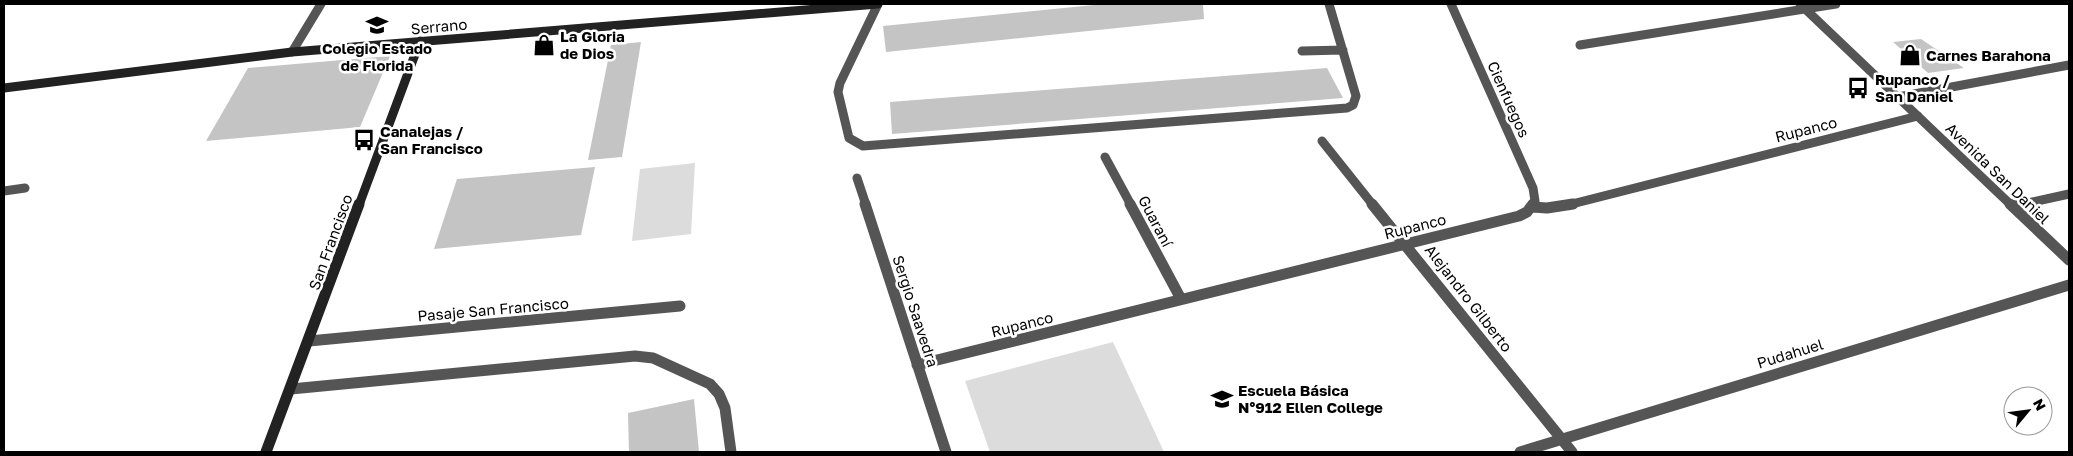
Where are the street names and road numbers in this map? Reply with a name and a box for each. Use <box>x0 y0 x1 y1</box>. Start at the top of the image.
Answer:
street label: Serrano <box>410 15 468 37</box>
street label: Cienfuegos <box>1484 58 1534 140</box>
street label: Rupanco <box>1773 113 1839 145</box>
street label: Avenida San Daniel <box>1942 119 2054 227</box>
street label: San Francisco <box>304 192 356 292</box>
street label: Guaraní <box>1135 192 1177 251</box>
street label: Rupanco <box>1382 210 1448 242</box>
street label: Alejandro Gilberto <box>1422 241 1516 355</box>
street label: Sergio Saavedra <box>889 253 943 369</box>
street label: Pasaje San Francisco <box>417 293 569 325</box>
street label: Rupanco <box>989 308 1055 340</box>
street label: Pudahuel <box>1755 334 1826 372</box>

